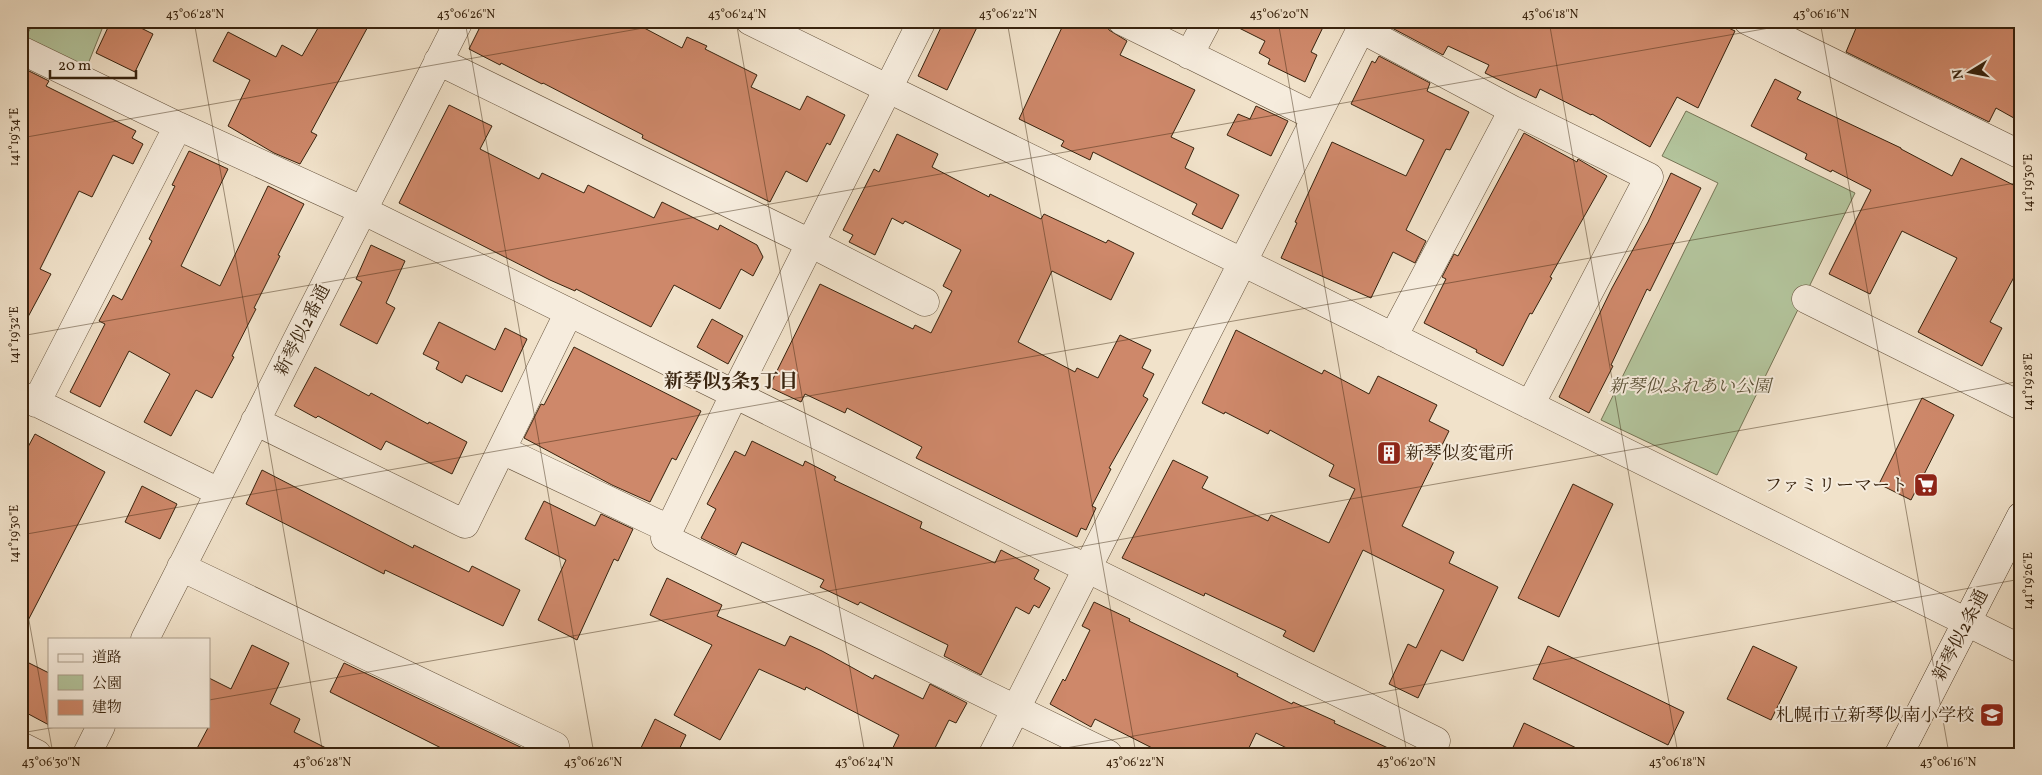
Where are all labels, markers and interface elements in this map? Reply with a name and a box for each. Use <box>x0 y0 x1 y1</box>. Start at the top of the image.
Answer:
text: 43°06'28"N <box>166 7 224 23</box>
text: 43°06'26"N <box>437 7 495 23</box>
text: 43°06'24"N <box>708 7 766 23</box>
text: 43°06'22"N <box>979 7 1037 23</box>
text: 43°06'20"N <box>1249 7 1309 23</box>
text: 43°06'18"N <box>1522 7 1578 23</box>
text: 43°06'16"N <box>1793 7 1849 23</box>
scale bar <box>50 48 136 80</box>
north arrow <box>1944 48 1994 98</box>
text: 20 m <box>58 56 91 77</box>
text: N <box>1948 67 1969 81</box>
text: 141°19'34"E <box>7 108 23 166</box>
text: 141°19'30"E <box>2021 154 2037 212</box>
street label: 新琴似2番通 <box>270 281 337 381</box>
text: 141°19'32"E <box>7 306 23 364</box>
text: 141°19'28"E <box>2021 353 2037 411</box>
district label: 新琴似3条3丁目 <box>664 369 798 395</box>
park label: 新琴似ふれあい公園 <box>1609 375 1774 400</box>
building icon: 新琴似変電所 <box>1376 440 1402 466</box>
place label: 新琴似変電所 <box>1406 442 1514 467</box>
supermarket icon: ファミリーマート <box>1913 472 1939 498</box>
place label: ファミリーマート <box>1764 474 1908 499</box>
text: 141°19'30"E <box>7 505 23 563</box>
text: 141°19'26"E <box>2021 552 2037 610</box>
street label: 新琴似2条通 <box>1928 586 1995 686</box>
legend <box>48 638 210 728</box>
text: 道路 <box>92 648 122 669</box>
text: 公園 <box>92 674 122 695</box>
text: 建物 <box>92 698 122 719</box>
school or university icon: 札幌市立新琴似南小学校 <box>1979 702 2005 728</box>
place label: 札幌市立新琴似南小学校 <box>1776 704 1974 729</box>
text: 43°06'30"N <box>22 755 81 771</box>
text: 43°06'28"N <box>293 755 351 771</box>
text: 43°06'26"N <box>564 755 622 771</box>
text: 43°06'24"N <box>835 755 893 771</box>
text: 43°06'22"N <box>1106 755 1164 771</box>
text: 43°06'20"N <box>1376 755 1436 771</box>
text: 43°06'18"N <box>1649 755 1705 771</box>
text: 43°06'16"N <box>1920 755 1976 771</box>

